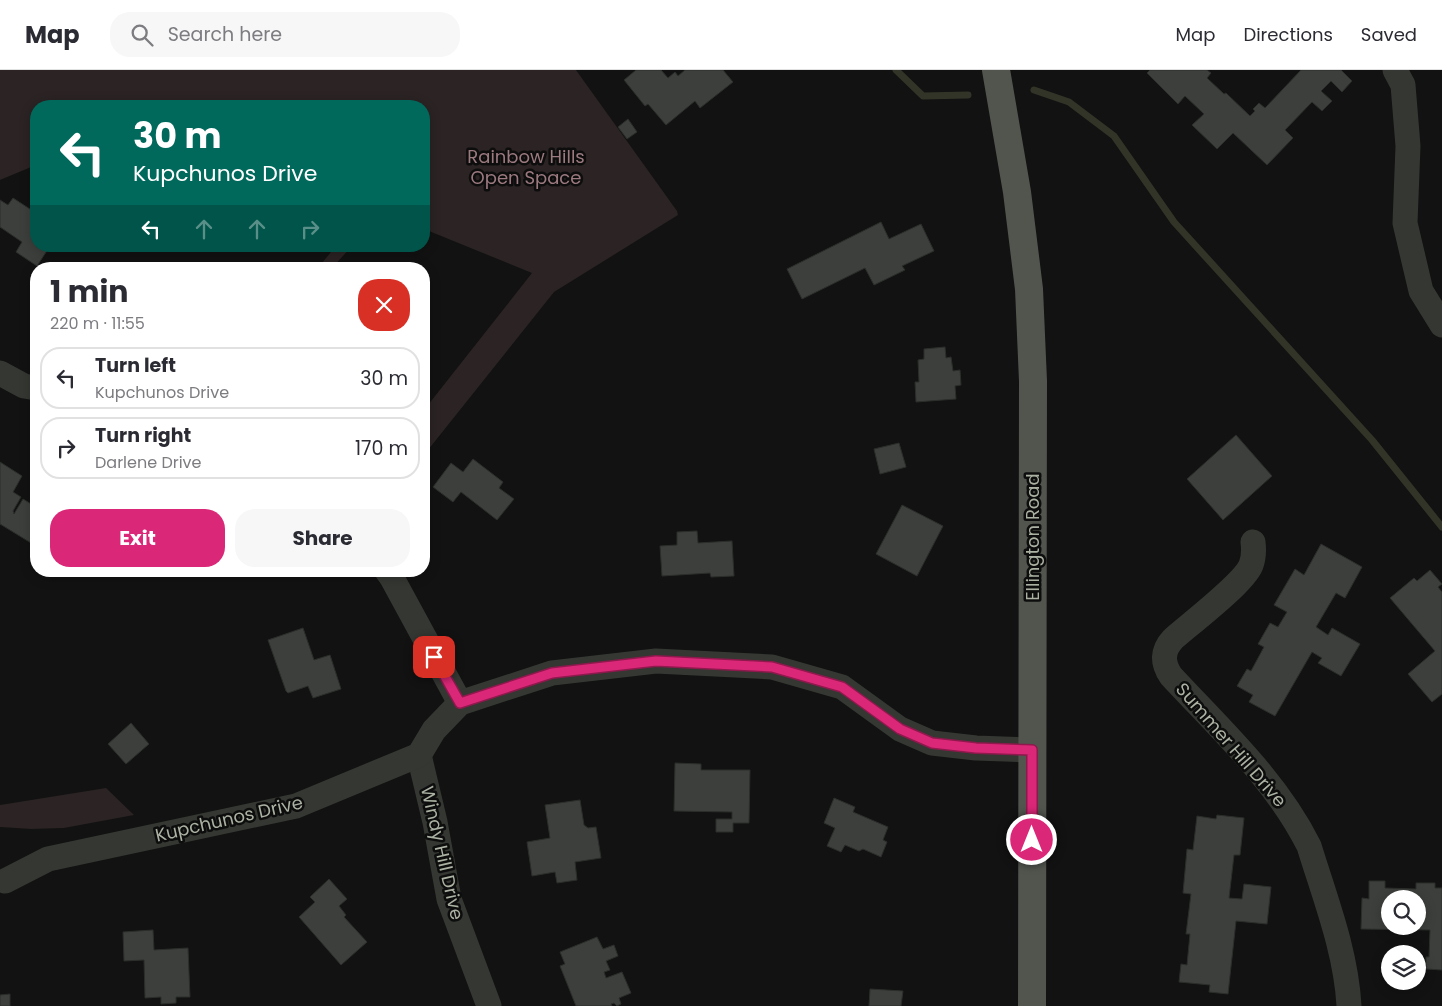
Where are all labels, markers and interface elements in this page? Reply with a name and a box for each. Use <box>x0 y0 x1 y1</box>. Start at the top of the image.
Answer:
search box <box>110 12 460 57</box>
text: Map <box>25 18 80 51</box>
icon: search <box>128 21 156 49</box>
text: Search here <box>168 21 282 48</box>
text: Map <box>1176 22 1215 47</box>
text: Directions <box>1243 22 1333 47</box>
text: Saved <box>1361 22 1417 47</box>
text: 30 m <box>133 111 221 160</box>
icon: left <box>50 120 115 185</box>
park label: Rainbow Hills Open Space <box>467 144 585 190</box>
text: Kupchunos Drive <box>133 158 317 189</box>
icon: left <box>137 215 165 243</box>
icon: ahead <box>190 215 218 243</box>
icon: ahead <box>243 215 271 243</box>
icon: right <box>296 215 324 243</box>
text: 1 min <box>50 270 128 313</box>
button: close <box>358 279 410 331</box>
text: 220 m · 11:55 <box>50 312 145 335</box>
text: Turn left <box>95 352 176 379</box>
icon: left <box>52 364 80 392</box>
text: 30 m <box>360 365 408 392</box>
text: Kupchunos Drive <box>95 381 229 404</box>
text: Turn right <box>95 422 191 449</box>
icon: right <box>52 434 80 462</box>
text: 170 m <box>355 435 408 462</box>
text: Darlene Drive <box>95 451 202 474</box>
street label: Ellington Road <box>1020 473 1045 601</box>
button: Exit <box>50 509 225 567</box>
button: Share <box>235 509 410 567</box>
pin <box>413 636 455 678</box>
icon: arrive <box>420 643 448 671</box>
street label: Summer Hill Drive <box>1170 677 1292 812</box>
street label: Windy Hill Drive <box>415 784 470 922</box>
street label: Kupchunos Drive <box>153 789 305 848</box>
position arrow <box>1005 813 1057 865</box>
map controls <box>1381 890 1426 990</box>
button: search <box>1381 890 1426 935</box>
button: layers <box>1381 945 1426 990</box>

